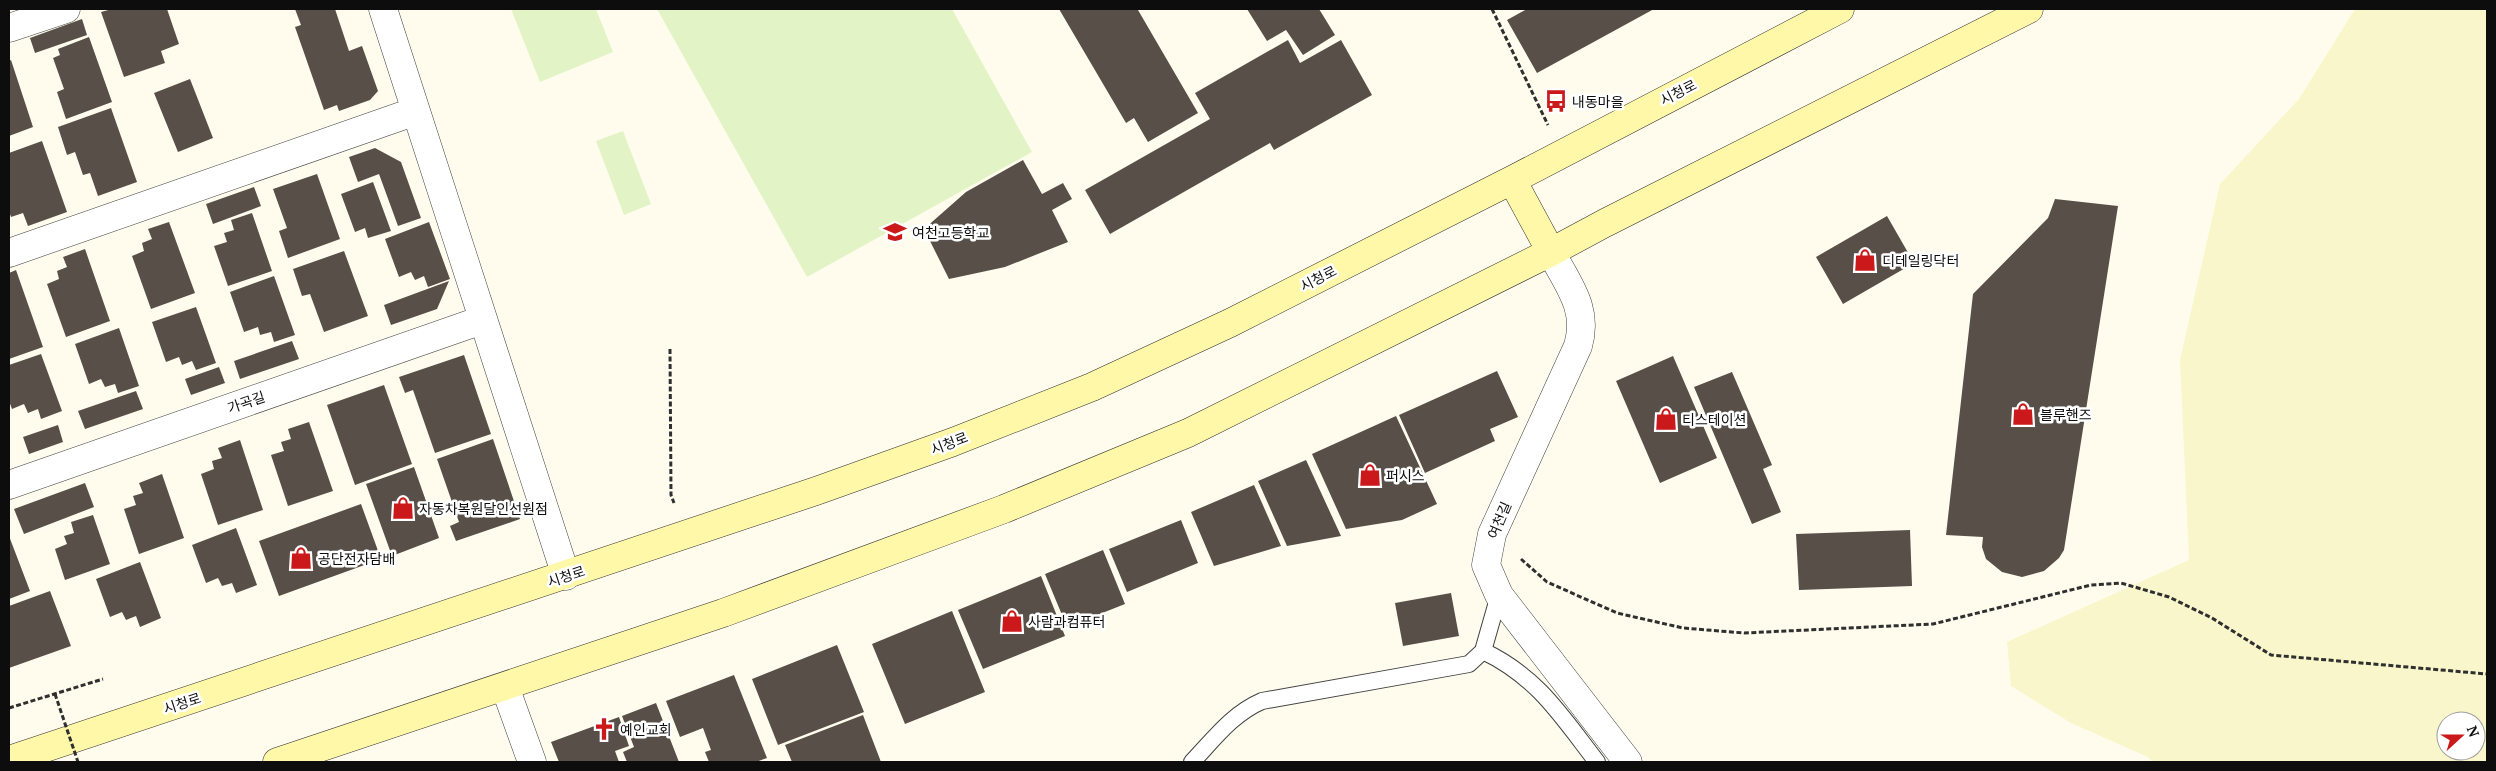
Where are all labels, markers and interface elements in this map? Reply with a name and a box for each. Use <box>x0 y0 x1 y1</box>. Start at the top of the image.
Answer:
street label: 시청로 <box>1656 75 1700 109</box>
bus stop icon: 내동마을 <box>1543 88 1569 114</box>
place label: 내동마을 <box>1572 92 1624 111</box>
school or university icon: 여천고등학교 <box>882 219 908 245</box>
place label: 여천고등학교 <box>912 223 989 242</box>
shop icon: 디테일링닥터 <box>1852 247 1878 273</box>
place label: 디테일링닥터 <box>1882 251 1959 270</box>
street label: 시청로 <box>1296 261 1340 295</box>
street label: 가곡길 <box>225 387 267 417</box>
shop icon: 블루핸즈 <box>2010 401 2036 427</box>
place label: 블루핸즈 <box>2040 405 2092 424</box>
shop icon: 티스테이션 <box>1653 406 1679 432</box>
place label: 티스테이션 <box>1682 410 1746 429</box>
street label: 시청로 <box>928 427 971 459</box>
shop icon: 퍼시스 <box>1357 462 1383 488</box>
place label: 퍼시스 <box>1386 466 1425 485</box>
shop icon: 자동차복원달인선원점 <box>390 495 416 521</box>
place label: 자동차복원달인선원점 <box>419 499 548 518</box>
street label: 여천길 <box>1483 499 1515 541</box>
shop icon: 공단전자담배 <box>288 545 314 571</box>
place label: 공단전자담배 <box>318 549 395 568</box>
street label: 시청로 <box>545 561 587 591</box>
shop icon: 사람과컴퓨터 <box>999 608 1025 634</box>
place label: 사람과컴퓨터 <box>1028 612 1105 631</box>
street label: 시청로 <box>161 688 203 718</box>
north arrow <box>2436 711 2486 761</box>
church icon: 예인교회 <box>591 716 617 742</box>
place label: 예인교회 <box>620 720 672 739</box>
text: N <box>2463 723 2485 740</box>

